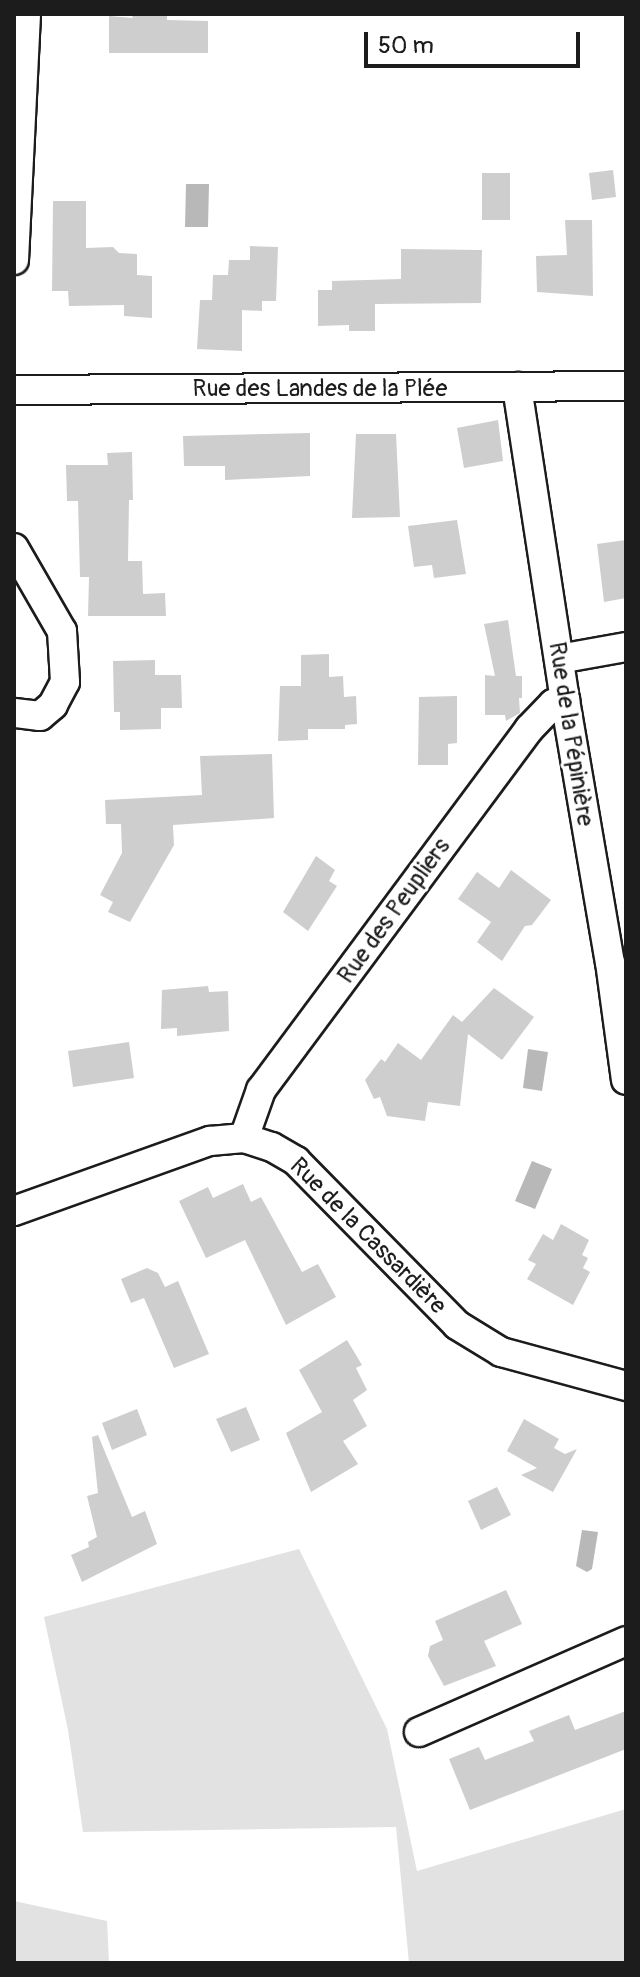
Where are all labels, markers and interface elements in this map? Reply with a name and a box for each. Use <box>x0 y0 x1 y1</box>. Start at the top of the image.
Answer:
scale bar <box>368 16 584 66</box>
text: 50 m <box>378 31 434 60</box>
street label: Rue des Landes de la Plée <box>193 375 447 403</box>
street label: Rue de la Pépinière <box>542 640 600 828</box>
street label: Rue des Peupliers <box>332 833 456 989</box>
street label: Rue de la Cassardière <box>284 1152 452 1320</box>

